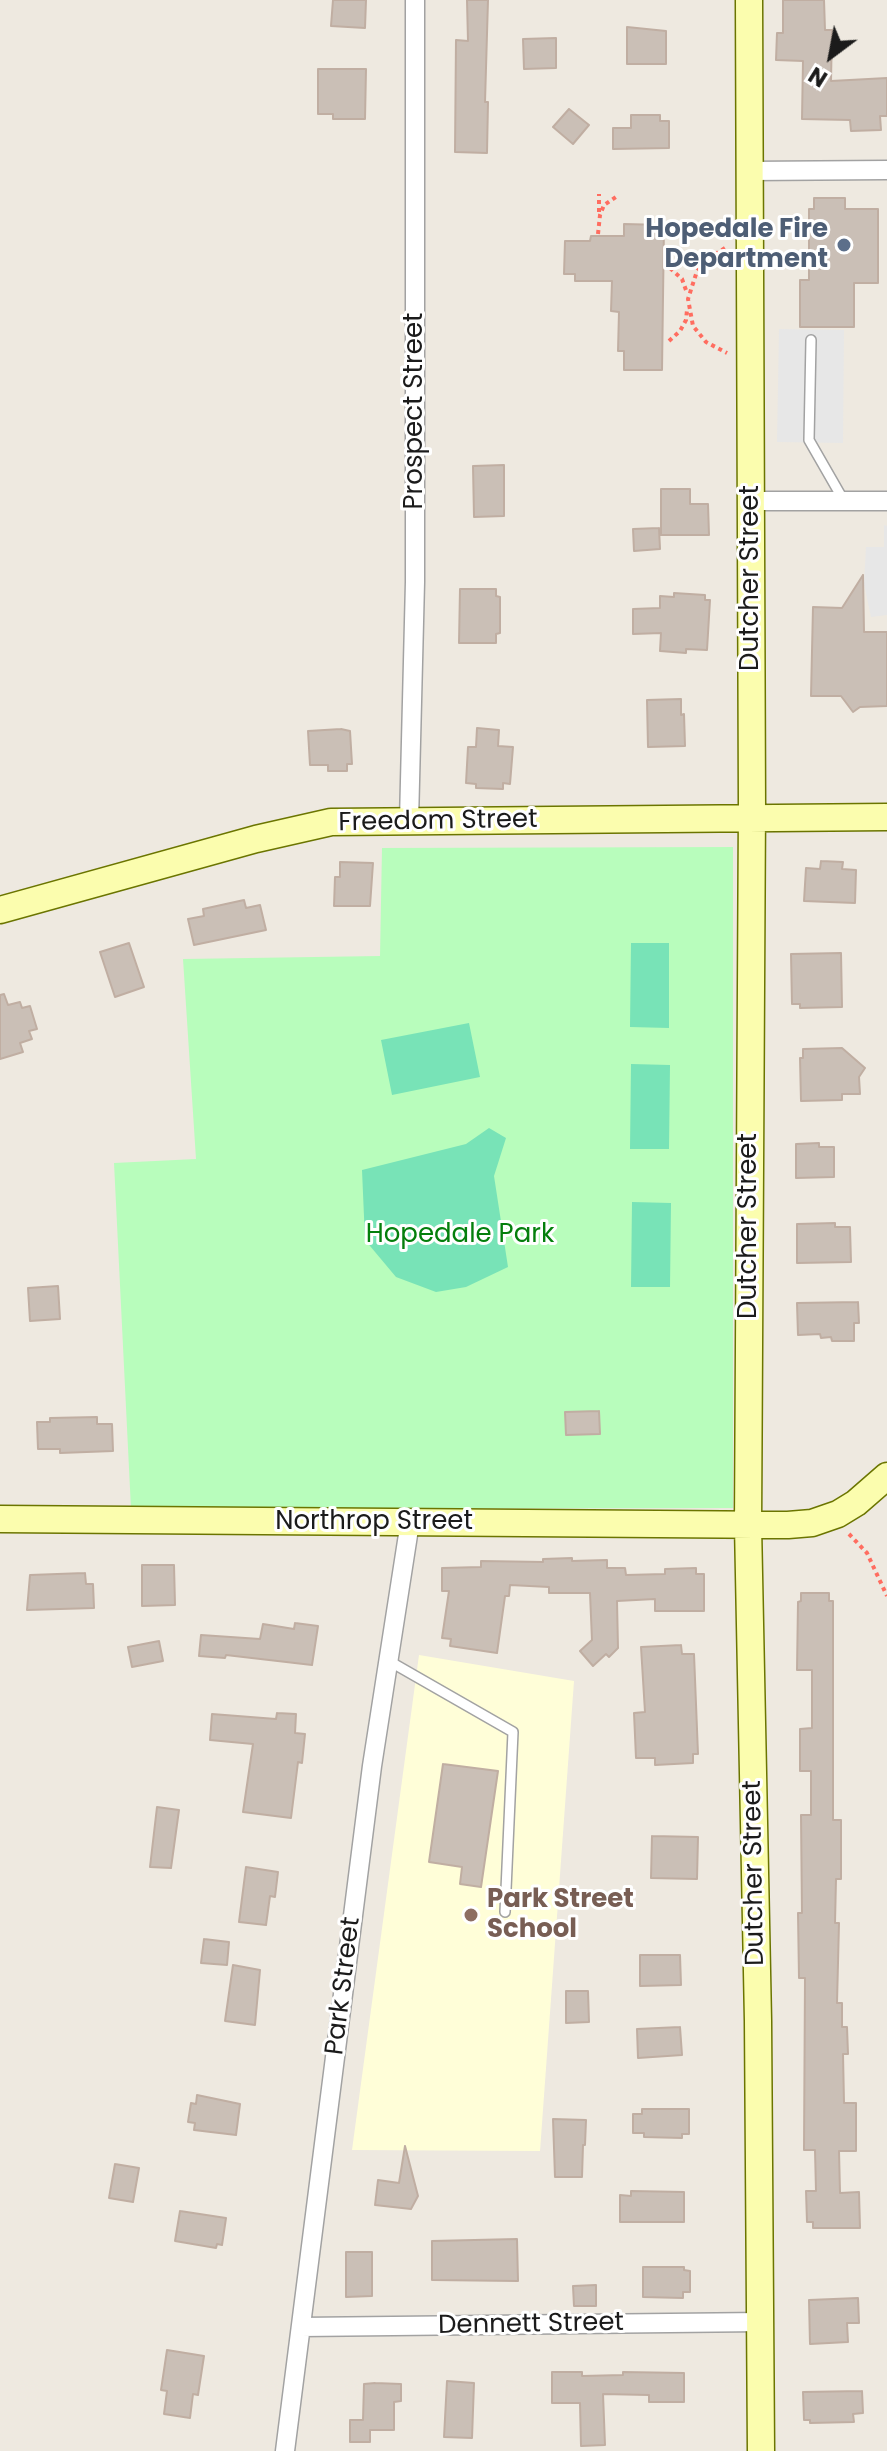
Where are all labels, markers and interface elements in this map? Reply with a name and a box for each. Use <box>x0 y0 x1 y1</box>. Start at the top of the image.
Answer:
north arrow <box>791 16 871 96</box>
text: N <box>803 59 833 94</box>
place label: Hopedale Fire Department <box>645 214 828 276</box>
marker: Hopedale Fire Department <box>835 236 853 254</box>
street label: Prospect Street <box>399 313 431 509</box>
street label: Dutcher Street <box>735 485 767 671</box>
street label: Freedom Street <box>338 805 538 839</box>
street label: Dutcher Street <box>733 1133 765 1319</box>
park label: Hopedale Park <box>366 1219 554 1251</box>
street label: Northrop Street <box>275 1506 473 1538</box>
street label: Dutcher Street <box>738 1780 772 1966</box>
place label: Park Street School <box>487 1884 634 1946</box>
marker: Park Street School <box>462 1906 480 1924</box>
street label: Park Street <box>320 1915 368 2057</box>
street label: Dennett Street <box>438 2308 624 2342</box>

